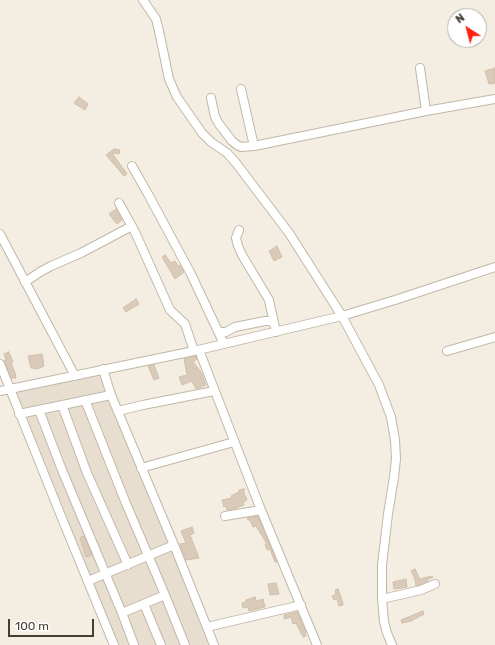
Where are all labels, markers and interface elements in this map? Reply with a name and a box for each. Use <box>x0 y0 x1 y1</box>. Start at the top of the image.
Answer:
north arrow <box>447 8 487 48</box>
text: N <box>453 11 467 26</box>
scale bar <box>10 611 96 637</box>
text: 100 m <box>15 619 49 633</box>

